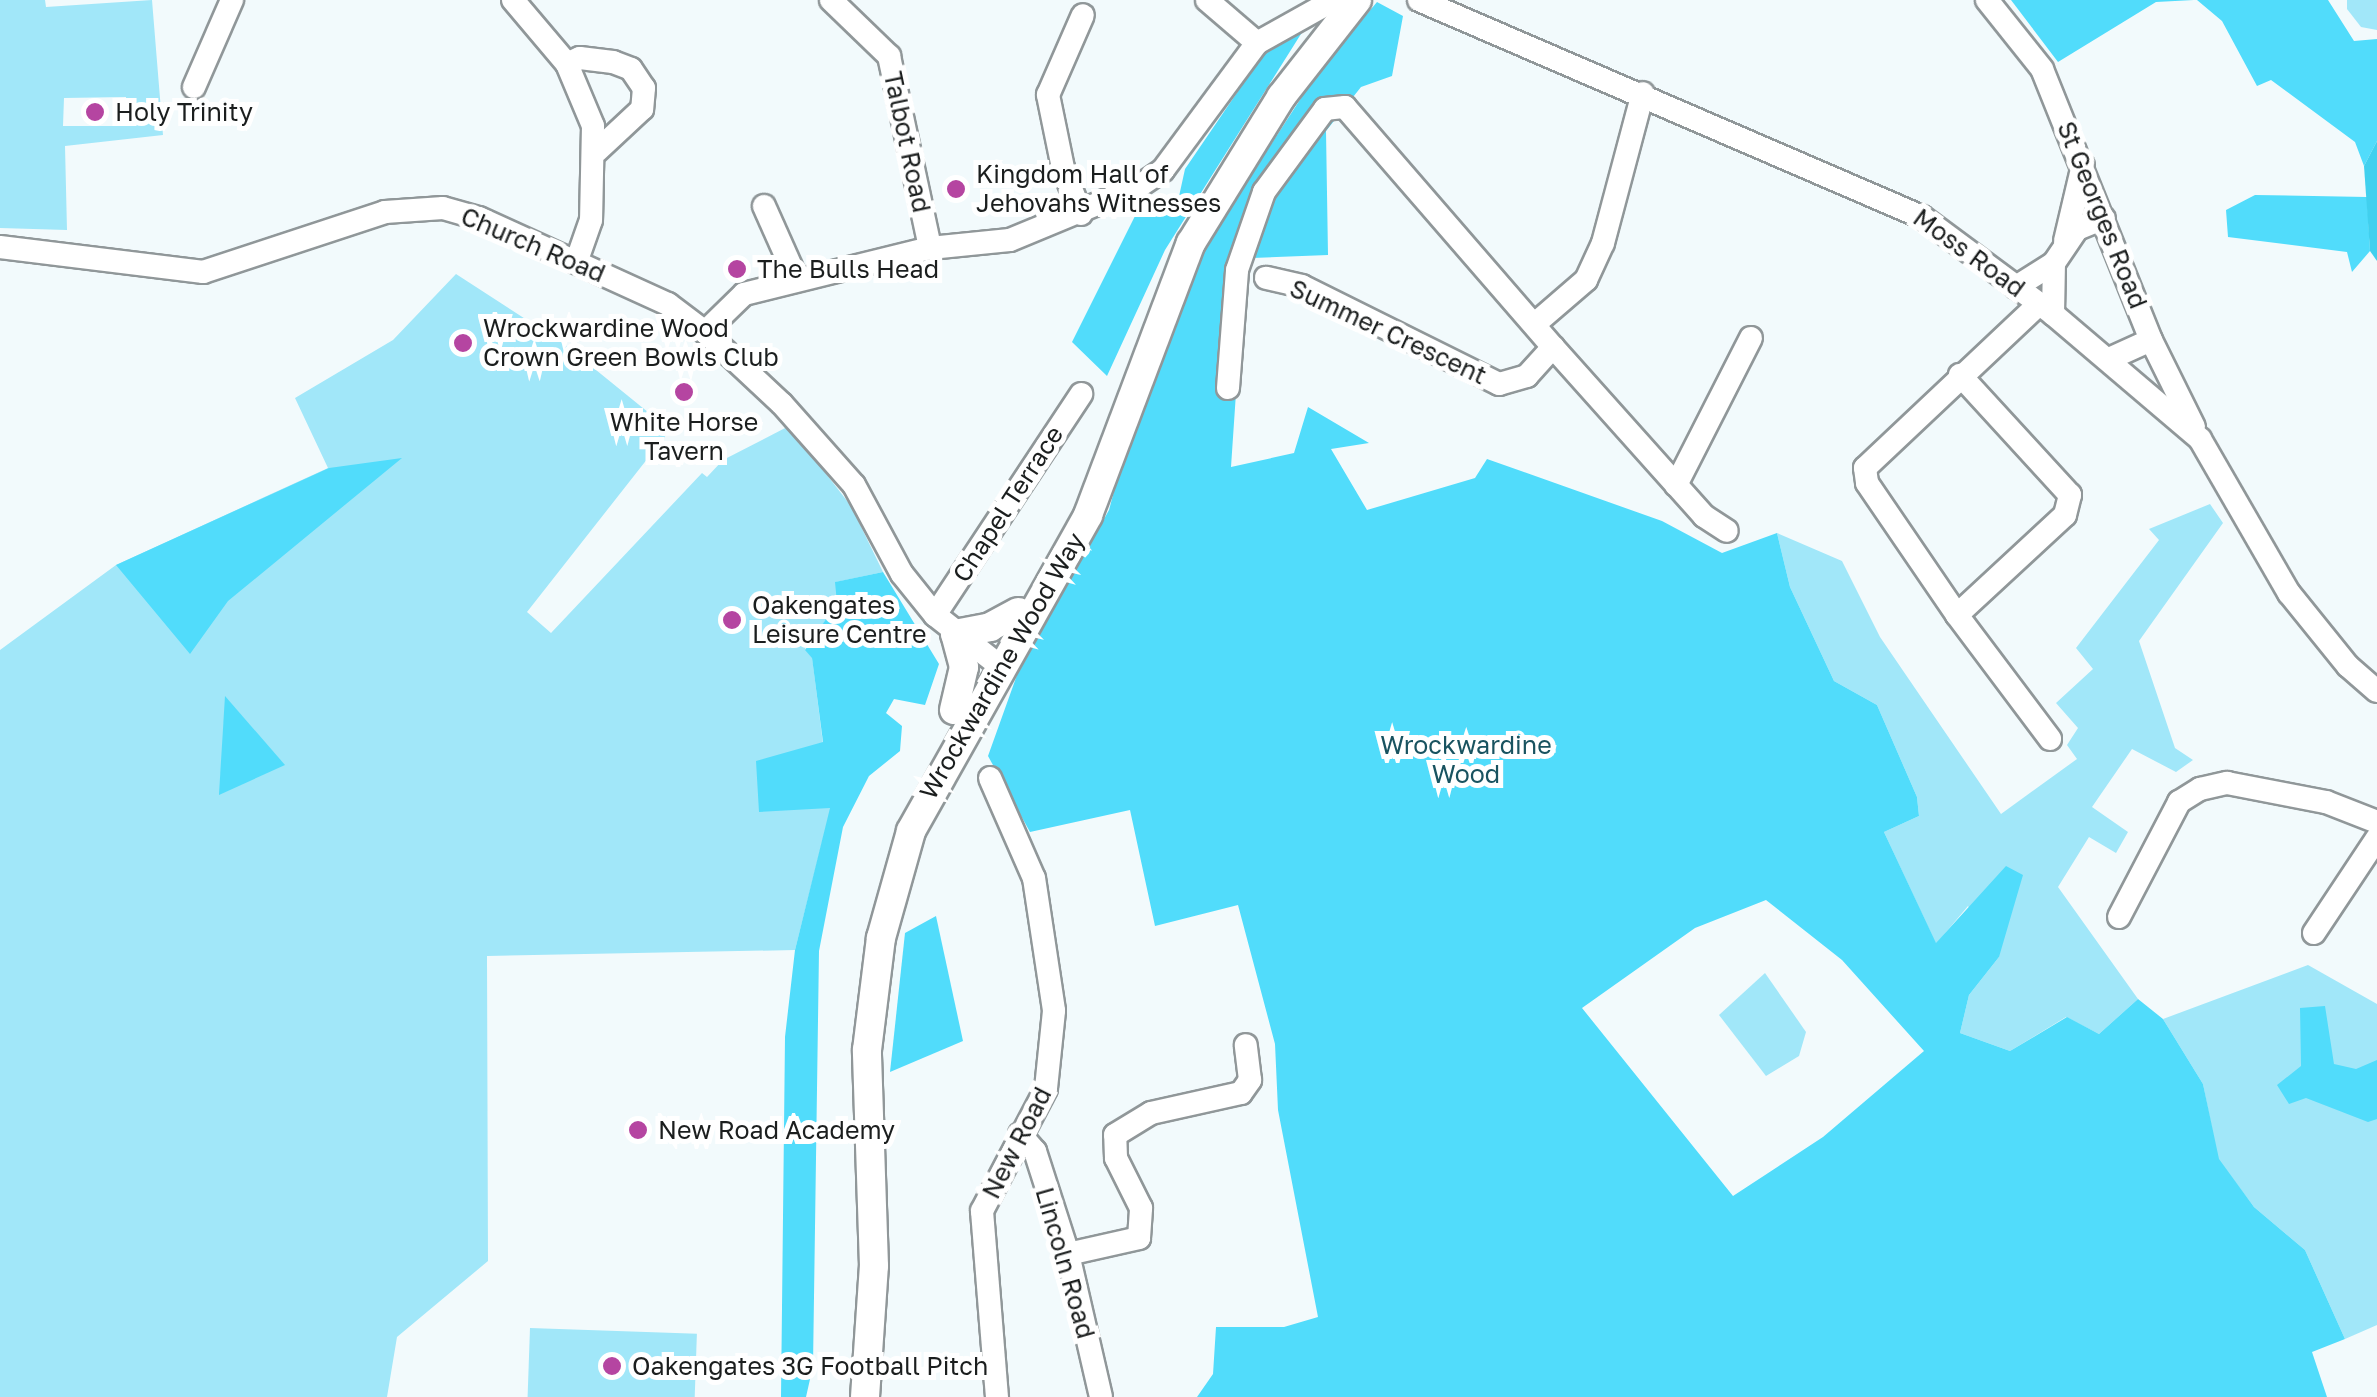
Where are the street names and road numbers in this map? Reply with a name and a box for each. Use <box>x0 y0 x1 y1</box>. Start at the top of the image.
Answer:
street label: Talbot Road <box>877 69 937 215</box>
street label: St Georges Road <box>2051 117 2153 313</box>
street label: Church Road <box>456 201 610 289</box>
street label: Moss Road <box>1907 203 2031 303</box>
street label: Summer Crescent <box>1285 273 1491 391</box>
street label: Chapel Terrace <box>946 420 1070 588</box>
street label: Wrockwardine Wood Way <box>913 527 1091 805</box>
street label: New Road <box>976 1082 1058 1204</box>
street label: Lincoln Road <box>1029 1184 1101 1342</box>

